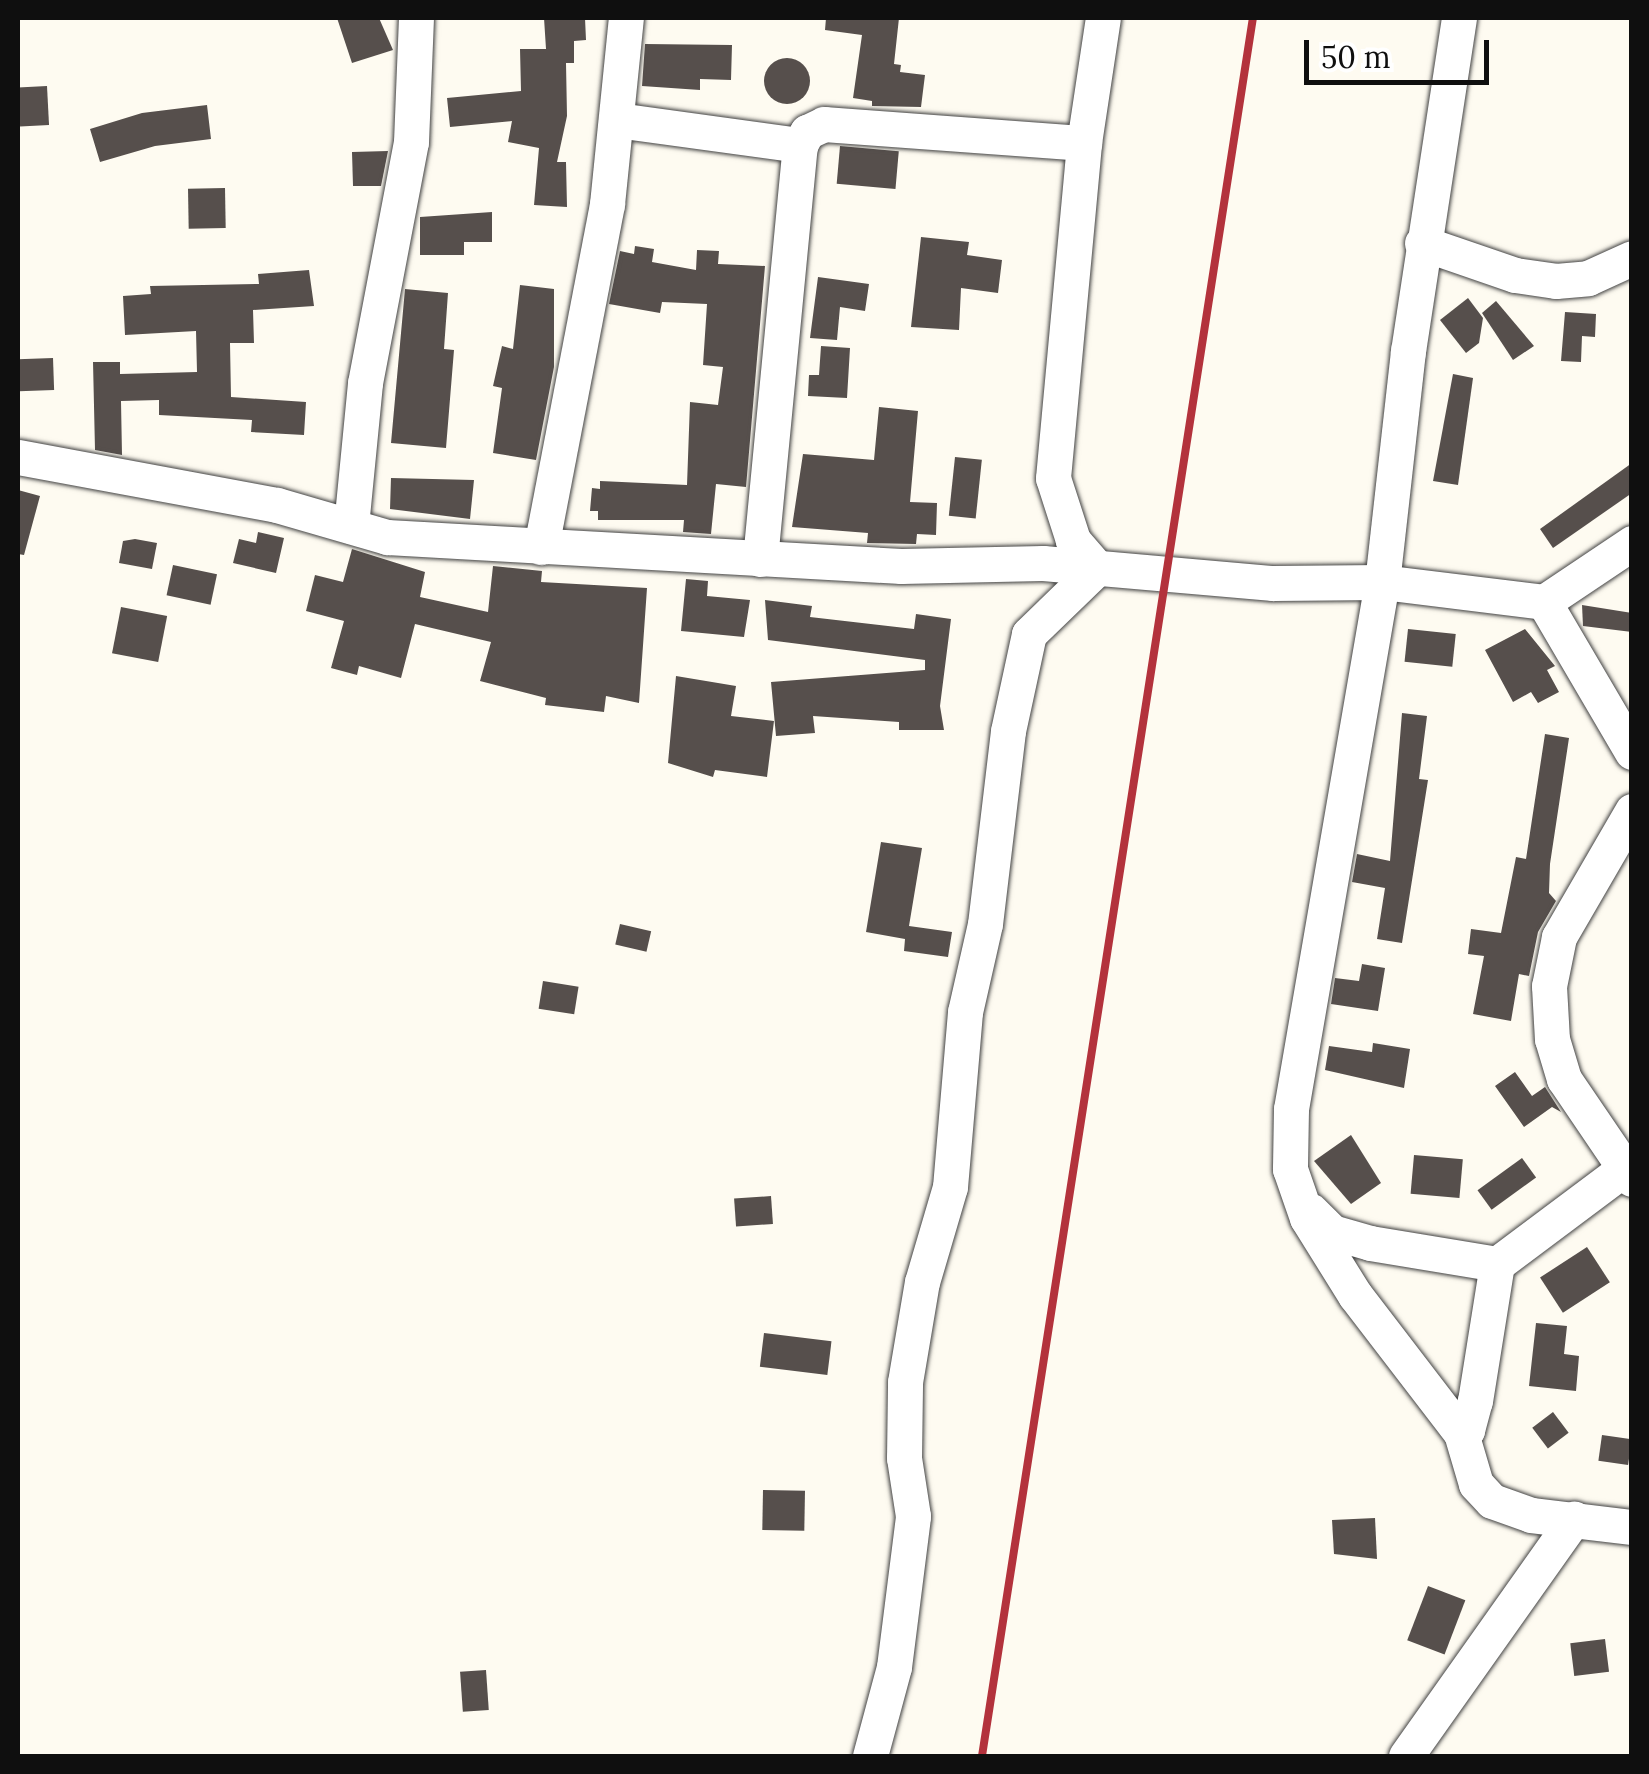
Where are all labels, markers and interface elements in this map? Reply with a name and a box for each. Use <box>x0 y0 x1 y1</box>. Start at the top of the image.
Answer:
scale bar <box>1309 20 1494 82</box>
text: 50 m <box>1321 38 1391 76</box>

